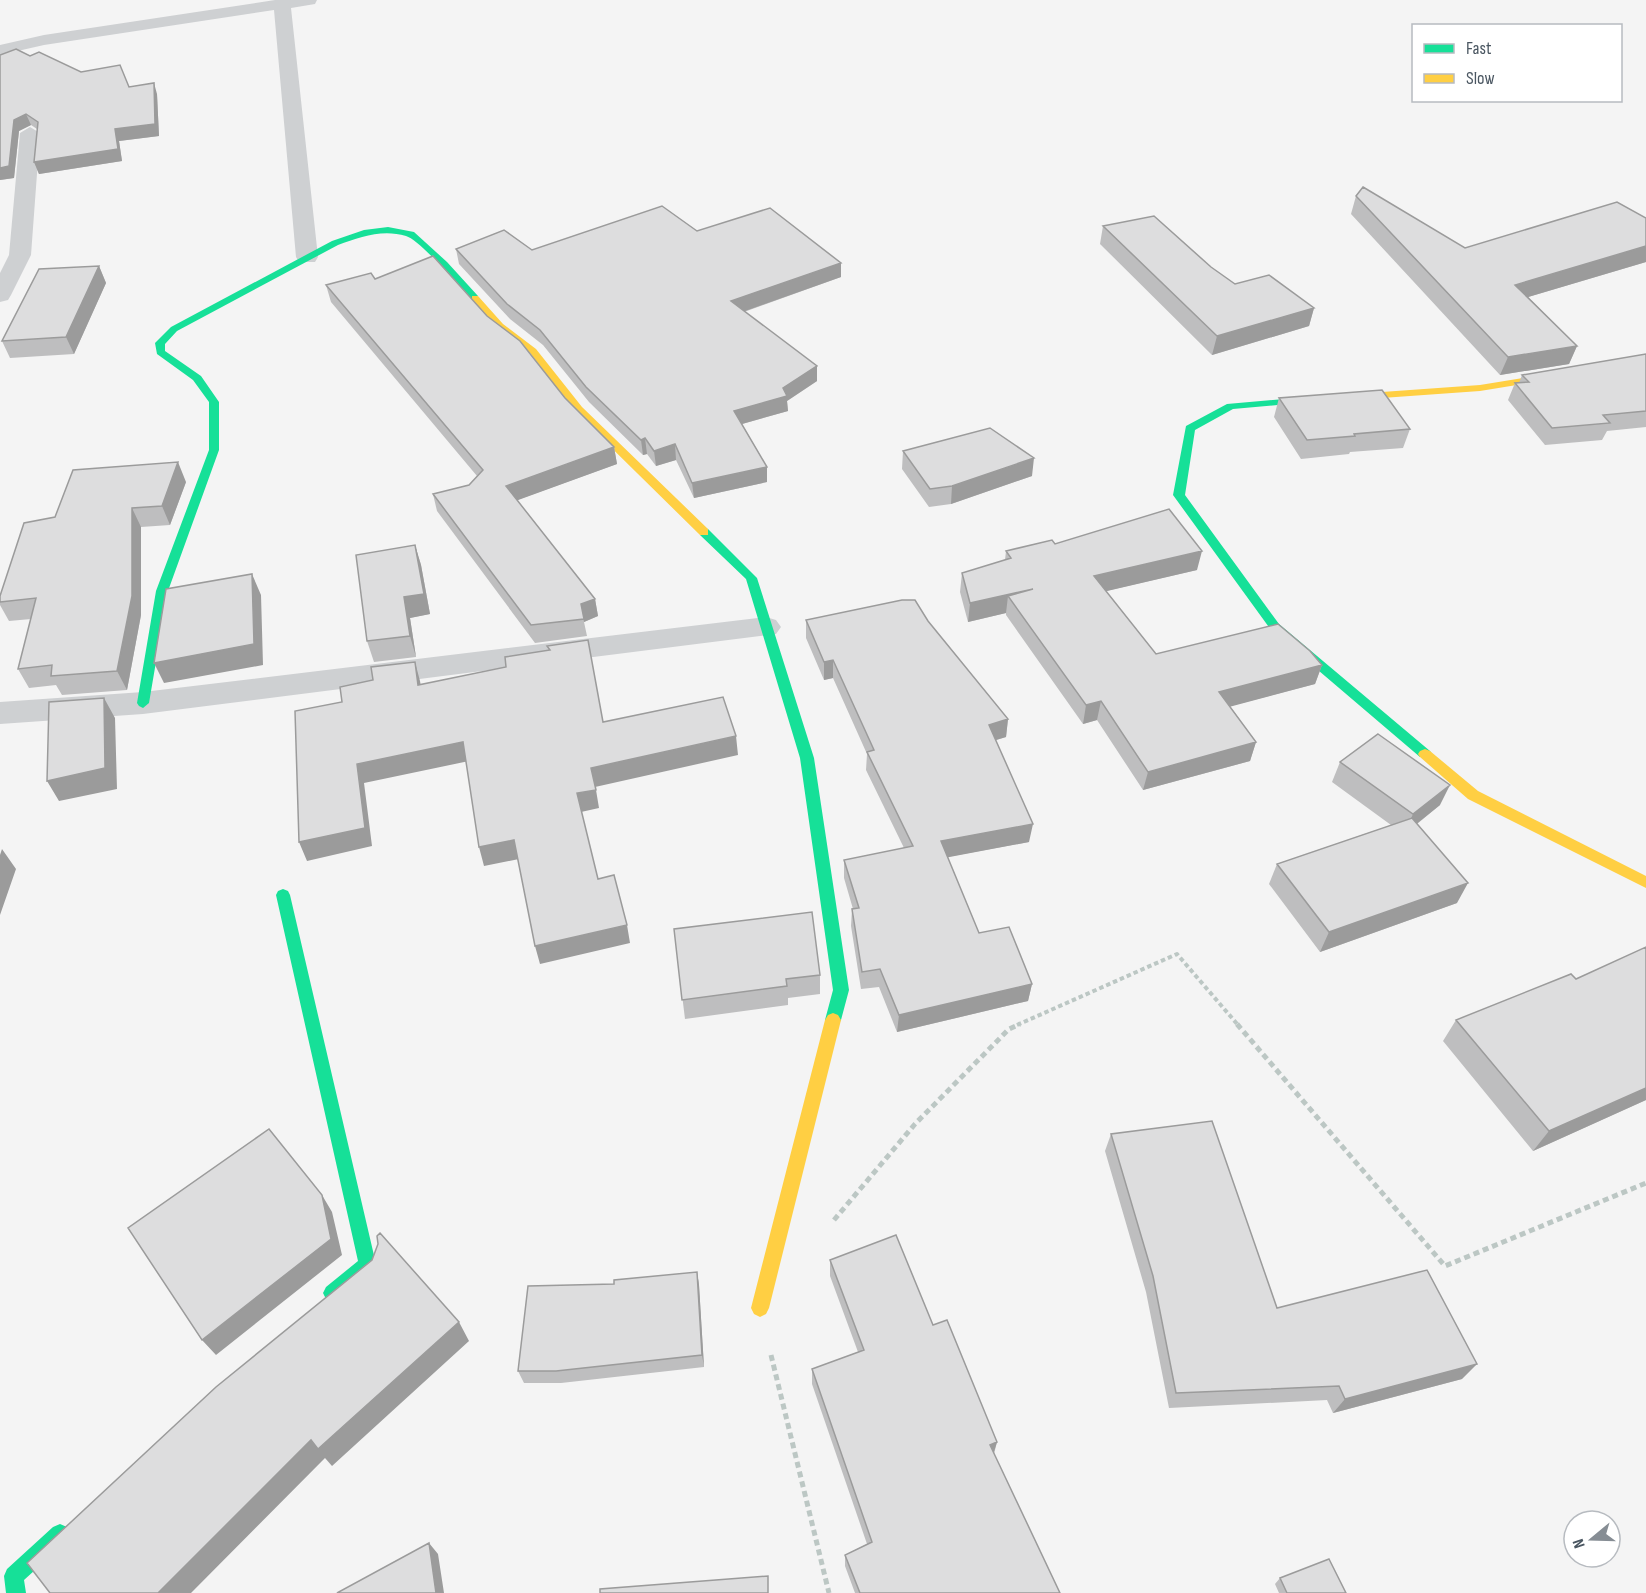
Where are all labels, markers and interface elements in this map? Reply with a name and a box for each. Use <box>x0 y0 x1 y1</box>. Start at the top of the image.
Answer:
legend <box>1412 24 1622 102</box>
text: Fast <box>1466 38 1492 59</box>
text: Slow <box>1466 68 1495 89</box>
north arrow <box>1562 1509 1622 1569</box>
text: N <box>1569 1536 1590 1551</box>

